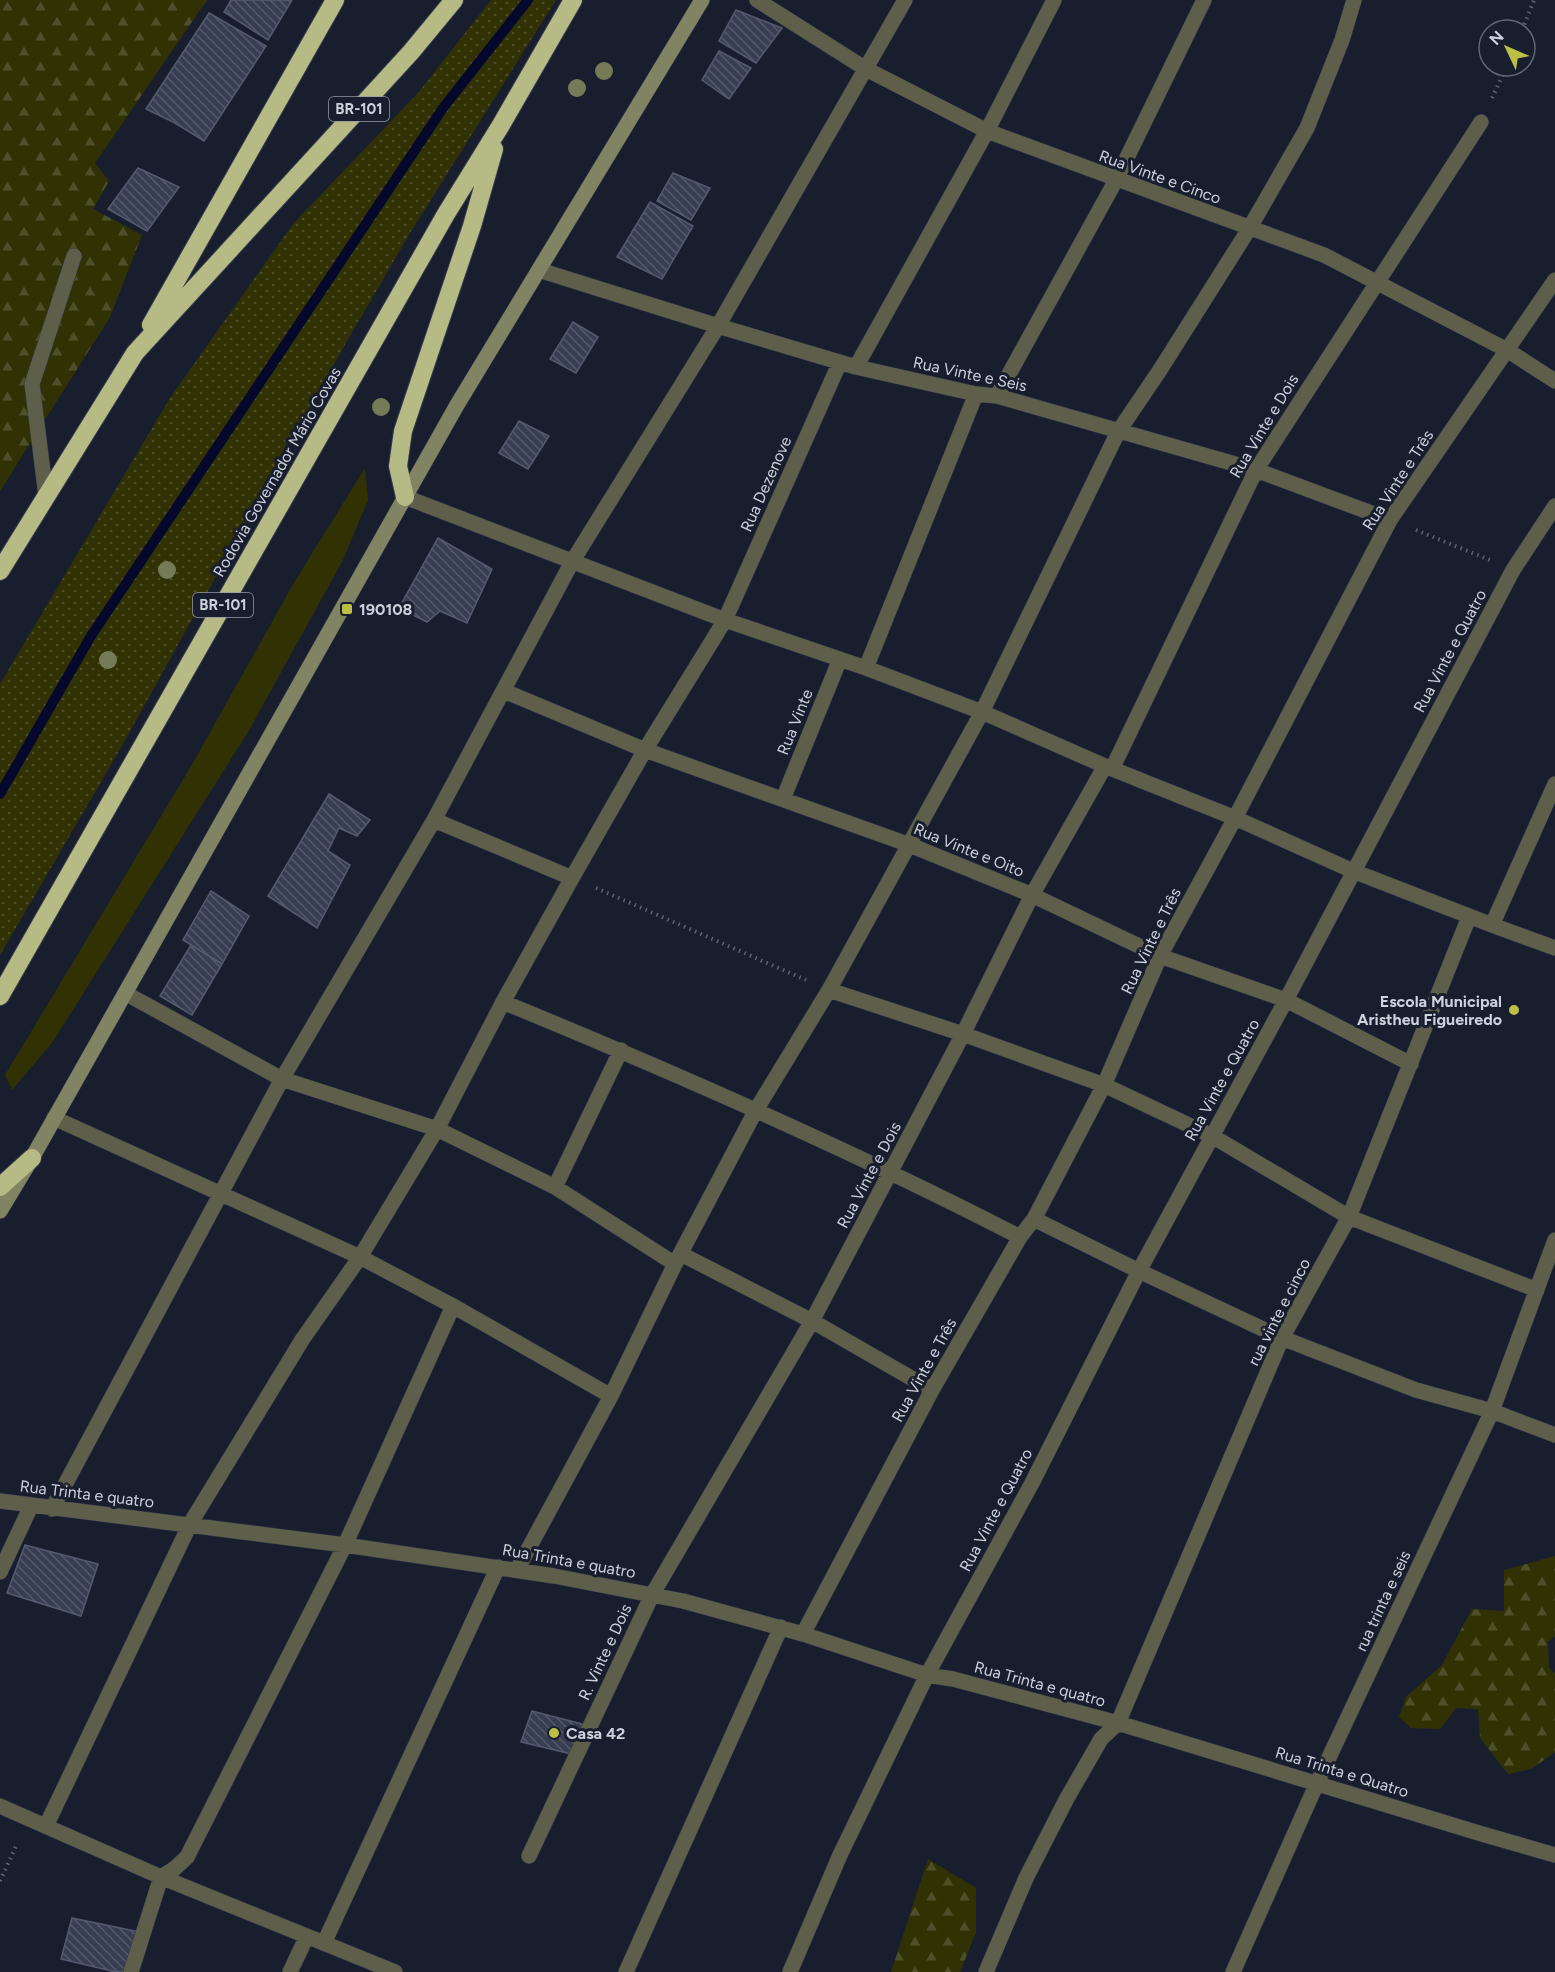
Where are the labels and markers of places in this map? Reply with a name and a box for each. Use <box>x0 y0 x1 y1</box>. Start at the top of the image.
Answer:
place label: 190108 <box>359 600 413 619</box>
marker: 190108 <box>340 602 354 616</box>
place label: Escola Municipal Aristheu Figueiredo <box>1357 992 1502 1029</box>
marker: Escola Municipal Aristheu Figueiredo <box>1507 1003 1521 1017</box>
place label: Casa 42 <box>566 1724 625 1743</box>
marker: Casa 42 <box>547 1726 561 1740</box>

